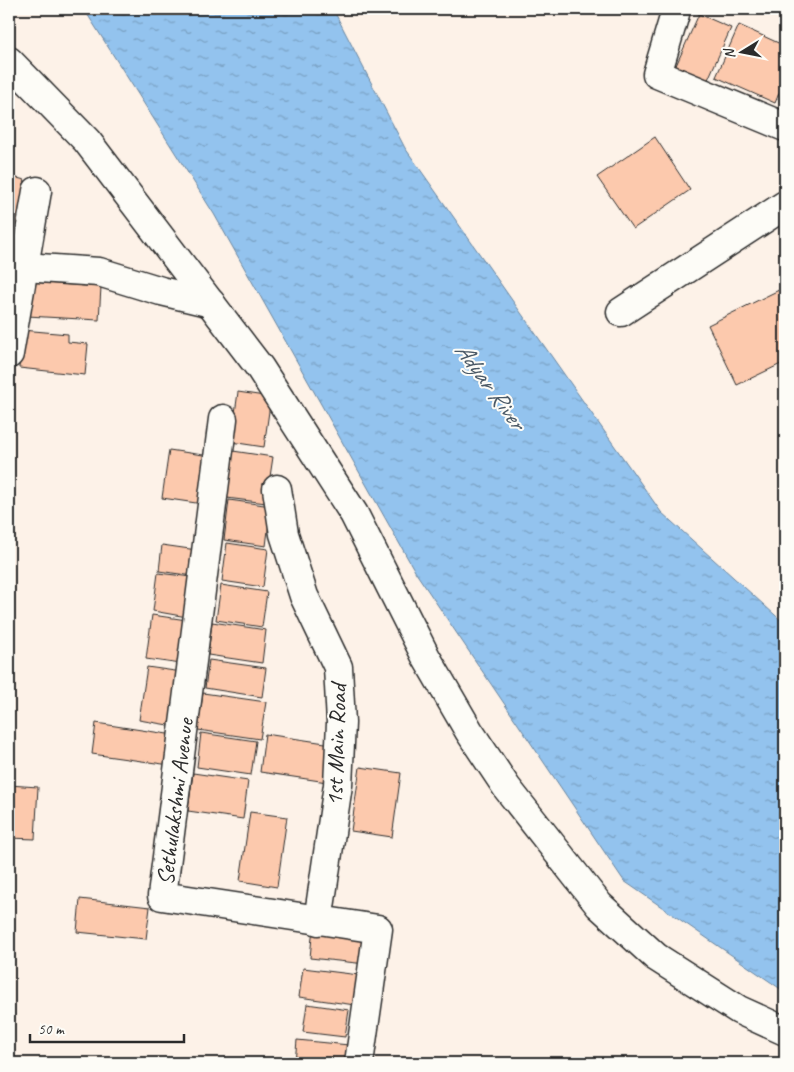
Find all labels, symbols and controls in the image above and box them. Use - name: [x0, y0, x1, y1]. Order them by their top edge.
- north arrow: [716, 28, 766, 78]
- text: N: [720, 46, 739, 60]
- water label: Adyar River: [448, 336, 535, 439]
- street label: 1st Main Road: [319, 680, 353, 806]
- street label: Sethulakshmi Avenue: [150, 715, 200, 887]
- scale bar: [30, 1012, 184, 1044]
- text: 50 m: [38, 1020, 65, 1039]

